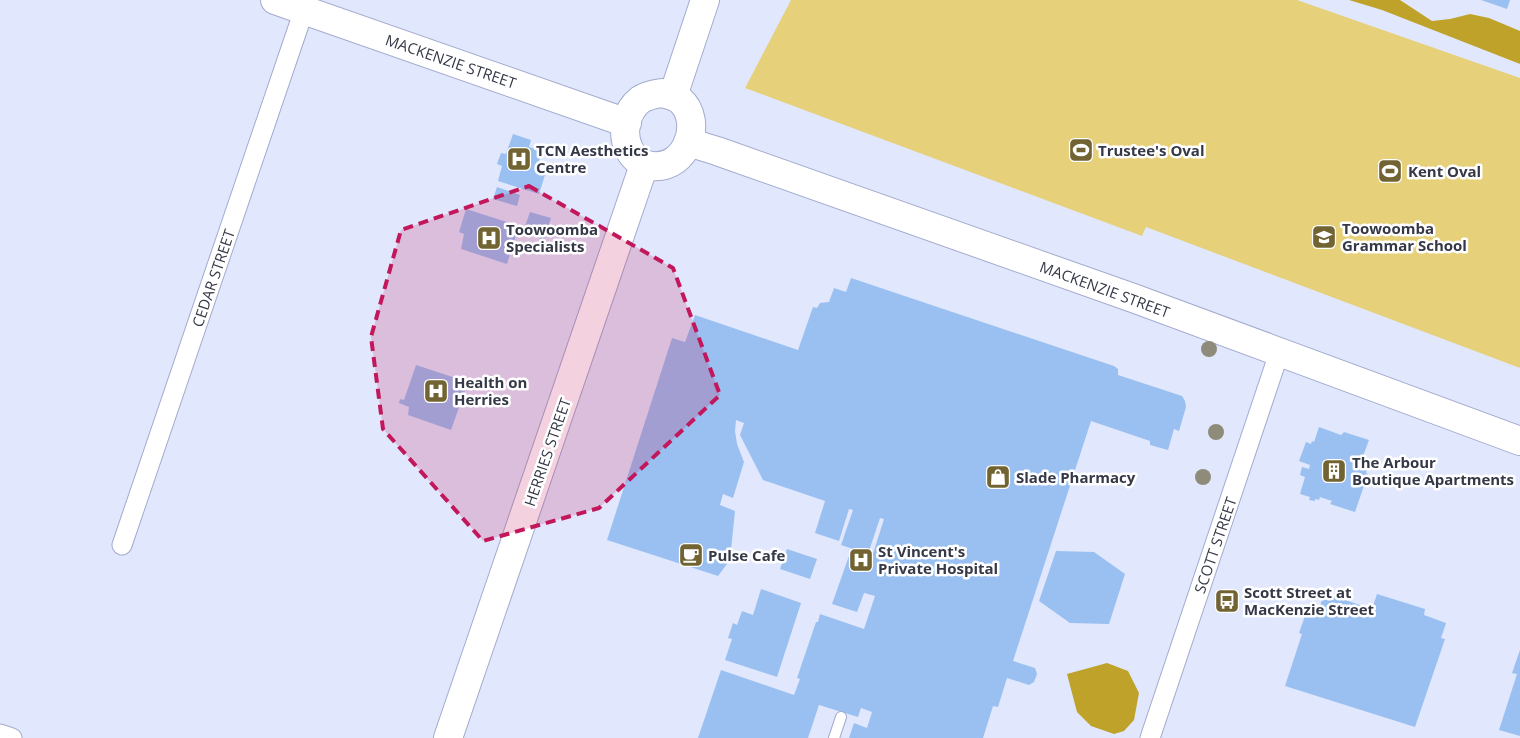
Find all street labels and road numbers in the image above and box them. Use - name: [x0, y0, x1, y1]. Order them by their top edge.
- street label: MACKENZIE STREET: [383, 29, 520, 93]
- street label: CEDAR STREET: [187, 226, 239, 329]
- street label: MACKENZIE STREET: [1037, 256, 1173, 322]
- street label: HERRIES STREET: [519, 395, 575, 509]
- street label: SCOTT STREET: [1189, 494, 1241, 596]

